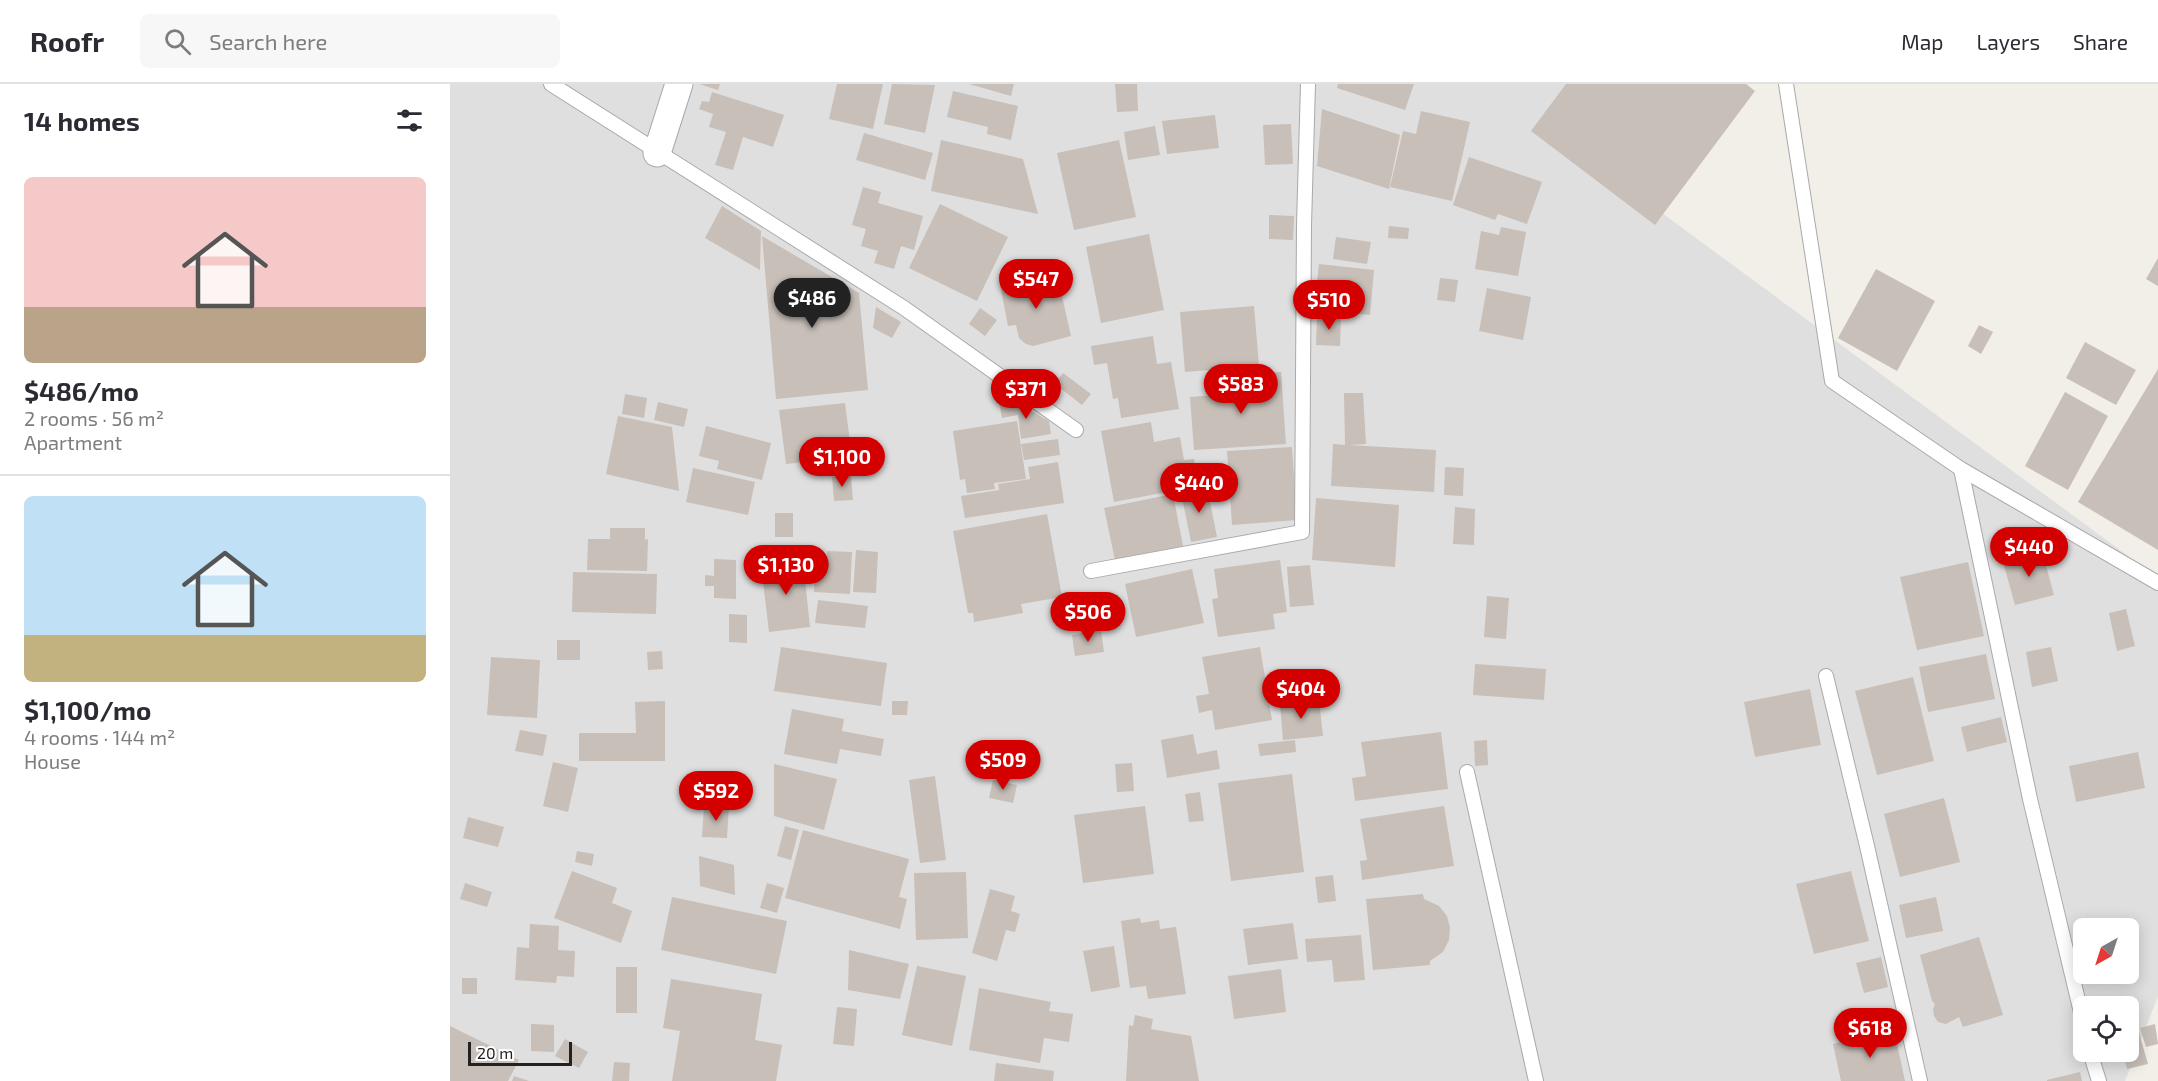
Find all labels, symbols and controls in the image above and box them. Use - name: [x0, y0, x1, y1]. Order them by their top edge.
- search box: [140, 14, 560, 68]
- text: Roofr: [30, 24, 104, 58]
- icon: search: [161, 25, 194, 58]
- text: Search here: [209, 28, 327, 54]
- text: Map: [1901, 29, 1943, 54]
- text: Layers: [1976, 29, 2040, 54]
- text: Share: [2073, 29, 2128, 54]
- icon: filters: [393, 104, 426, 137]
- text: 14 homes: [24, 105, 140, 136]
- icon: home: [171, 216, 279, 324]
- pin: $547: [1000, 259, 1072, 310]
- text: $547: [1013, 266, 1059, 290]
- pin: $486: [776, 278, 848, 329]
- pin: $510: [1293, 280, 1365, 331]
- text: $486: [788, 285, 836, 309]
- text: $510: [1307, 287, 1351, 311]
- pin: $583: [1205, 364, 1277, 415]
- pin: $371: [990, 369, 1062, 420]
- text: $583: [1218, 371, 1264, 395]
- text: $486/mo: [24, 375, 139, 406]
- text: $371: [1005, 376, 1047, 400]
- text: 2 rooms · 56 m²: [24, 406, 164, 430]
- text: Apartment: [24, 430, 122, 454]
- pin: $1,100: [793, 437, 891, 488]
- text: $1,100: [813, 444, 871, 468]
- pin: $440: [1163, 463, 1235, 514]
- text: $440: [1174, 470, 1224, 494]
- pin: $440: [1993, 527, 2065, 578]
- text: $440: [2004, 534, 2054, 558]
- icon: home: [171, 535, 279, 643]
- pin: $1,130: [737, 545, 835, 596]
- text: $1,130: [758, 552, 814, 576]
- pin: $506: [1052, 592, 1124, 643]
- text: $506: [1064, 599, 1112, 623]
- pin: $404: [1265, 669, 1337, 720]
- text: $404: [1276, 676, 1326, 700]
- text: $1,100/mo: [24, 694, 151, 725]
- text: 4 rooms · 144 m²: [24, 725, 175, 749]
- pin: $509: [967, 740, 1039, 791]
- text: $509: [979, 747, 1027, 771]
- text: House: [24, 749, 81, 773]
- pin: $592: [680, 771, 752, 822]
- text: $592: [693, 778, 739, 802]
- north arrow: [2073, 918, 2139, 984]
- map controls: [2073, 918, 2139, 1062]
- button: locate: [2073, 996, 2139, 1062]
- pin: $618: [1834, 1008, 1906, 1059]
- text: $618: [1848, 1015, 1892, 1039]
- scale bar: [468, 1039, 572, 1066]
- text: 20 m: [477, 1043, 513, 1062]

